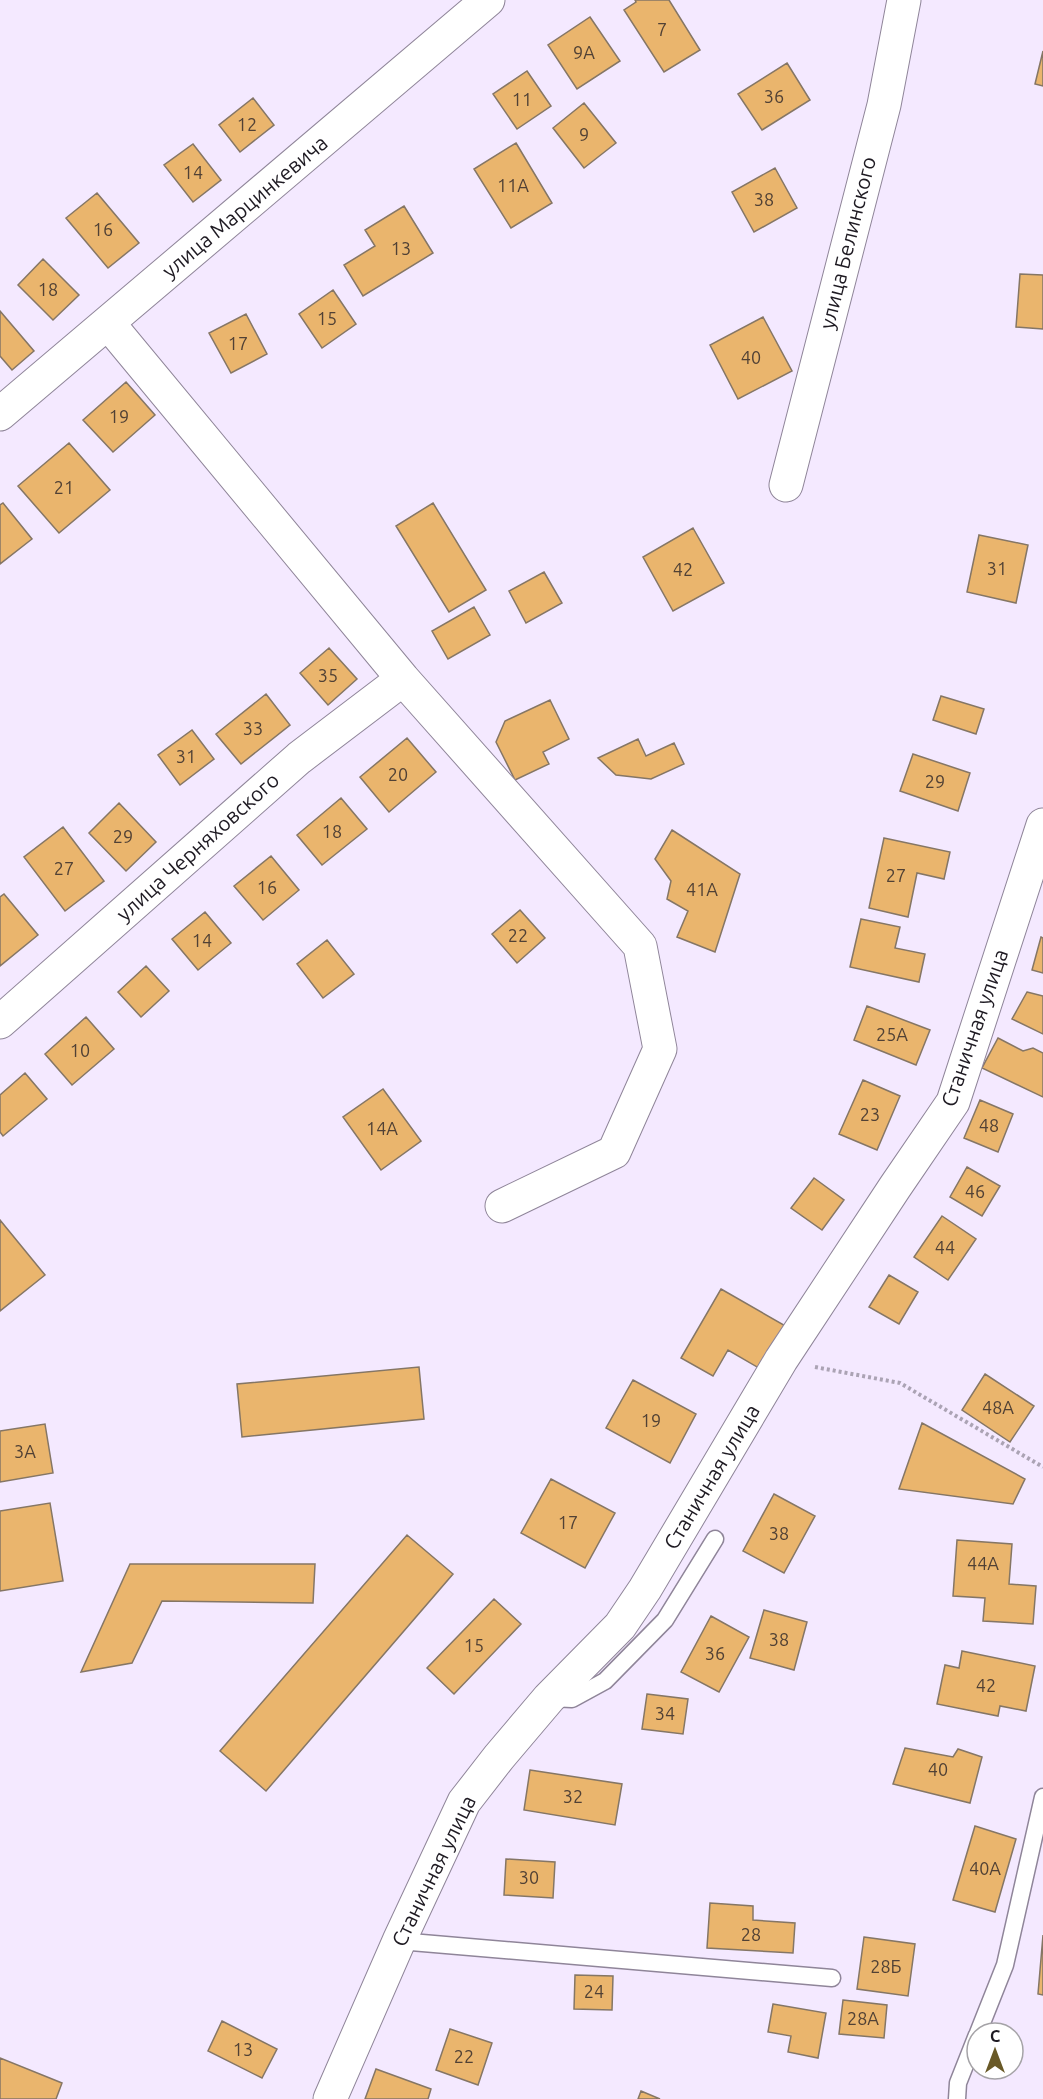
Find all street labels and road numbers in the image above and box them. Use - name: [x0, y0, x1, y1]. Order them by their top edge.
- street label: улица Марцинкевича: [157, 130, 332, 282]
- street label: улица Белинского: [814, 154, 880, 332]
- street label: улица Черняховского: [111, 767, 283, 925]
- street label: Станичная улица: [936, 946, 1012, 1110]
- street label: Станичная улица: [658, 1400, 764, 1553]
- street label: Станичная улица: [386, 1791, 480, 1950]

